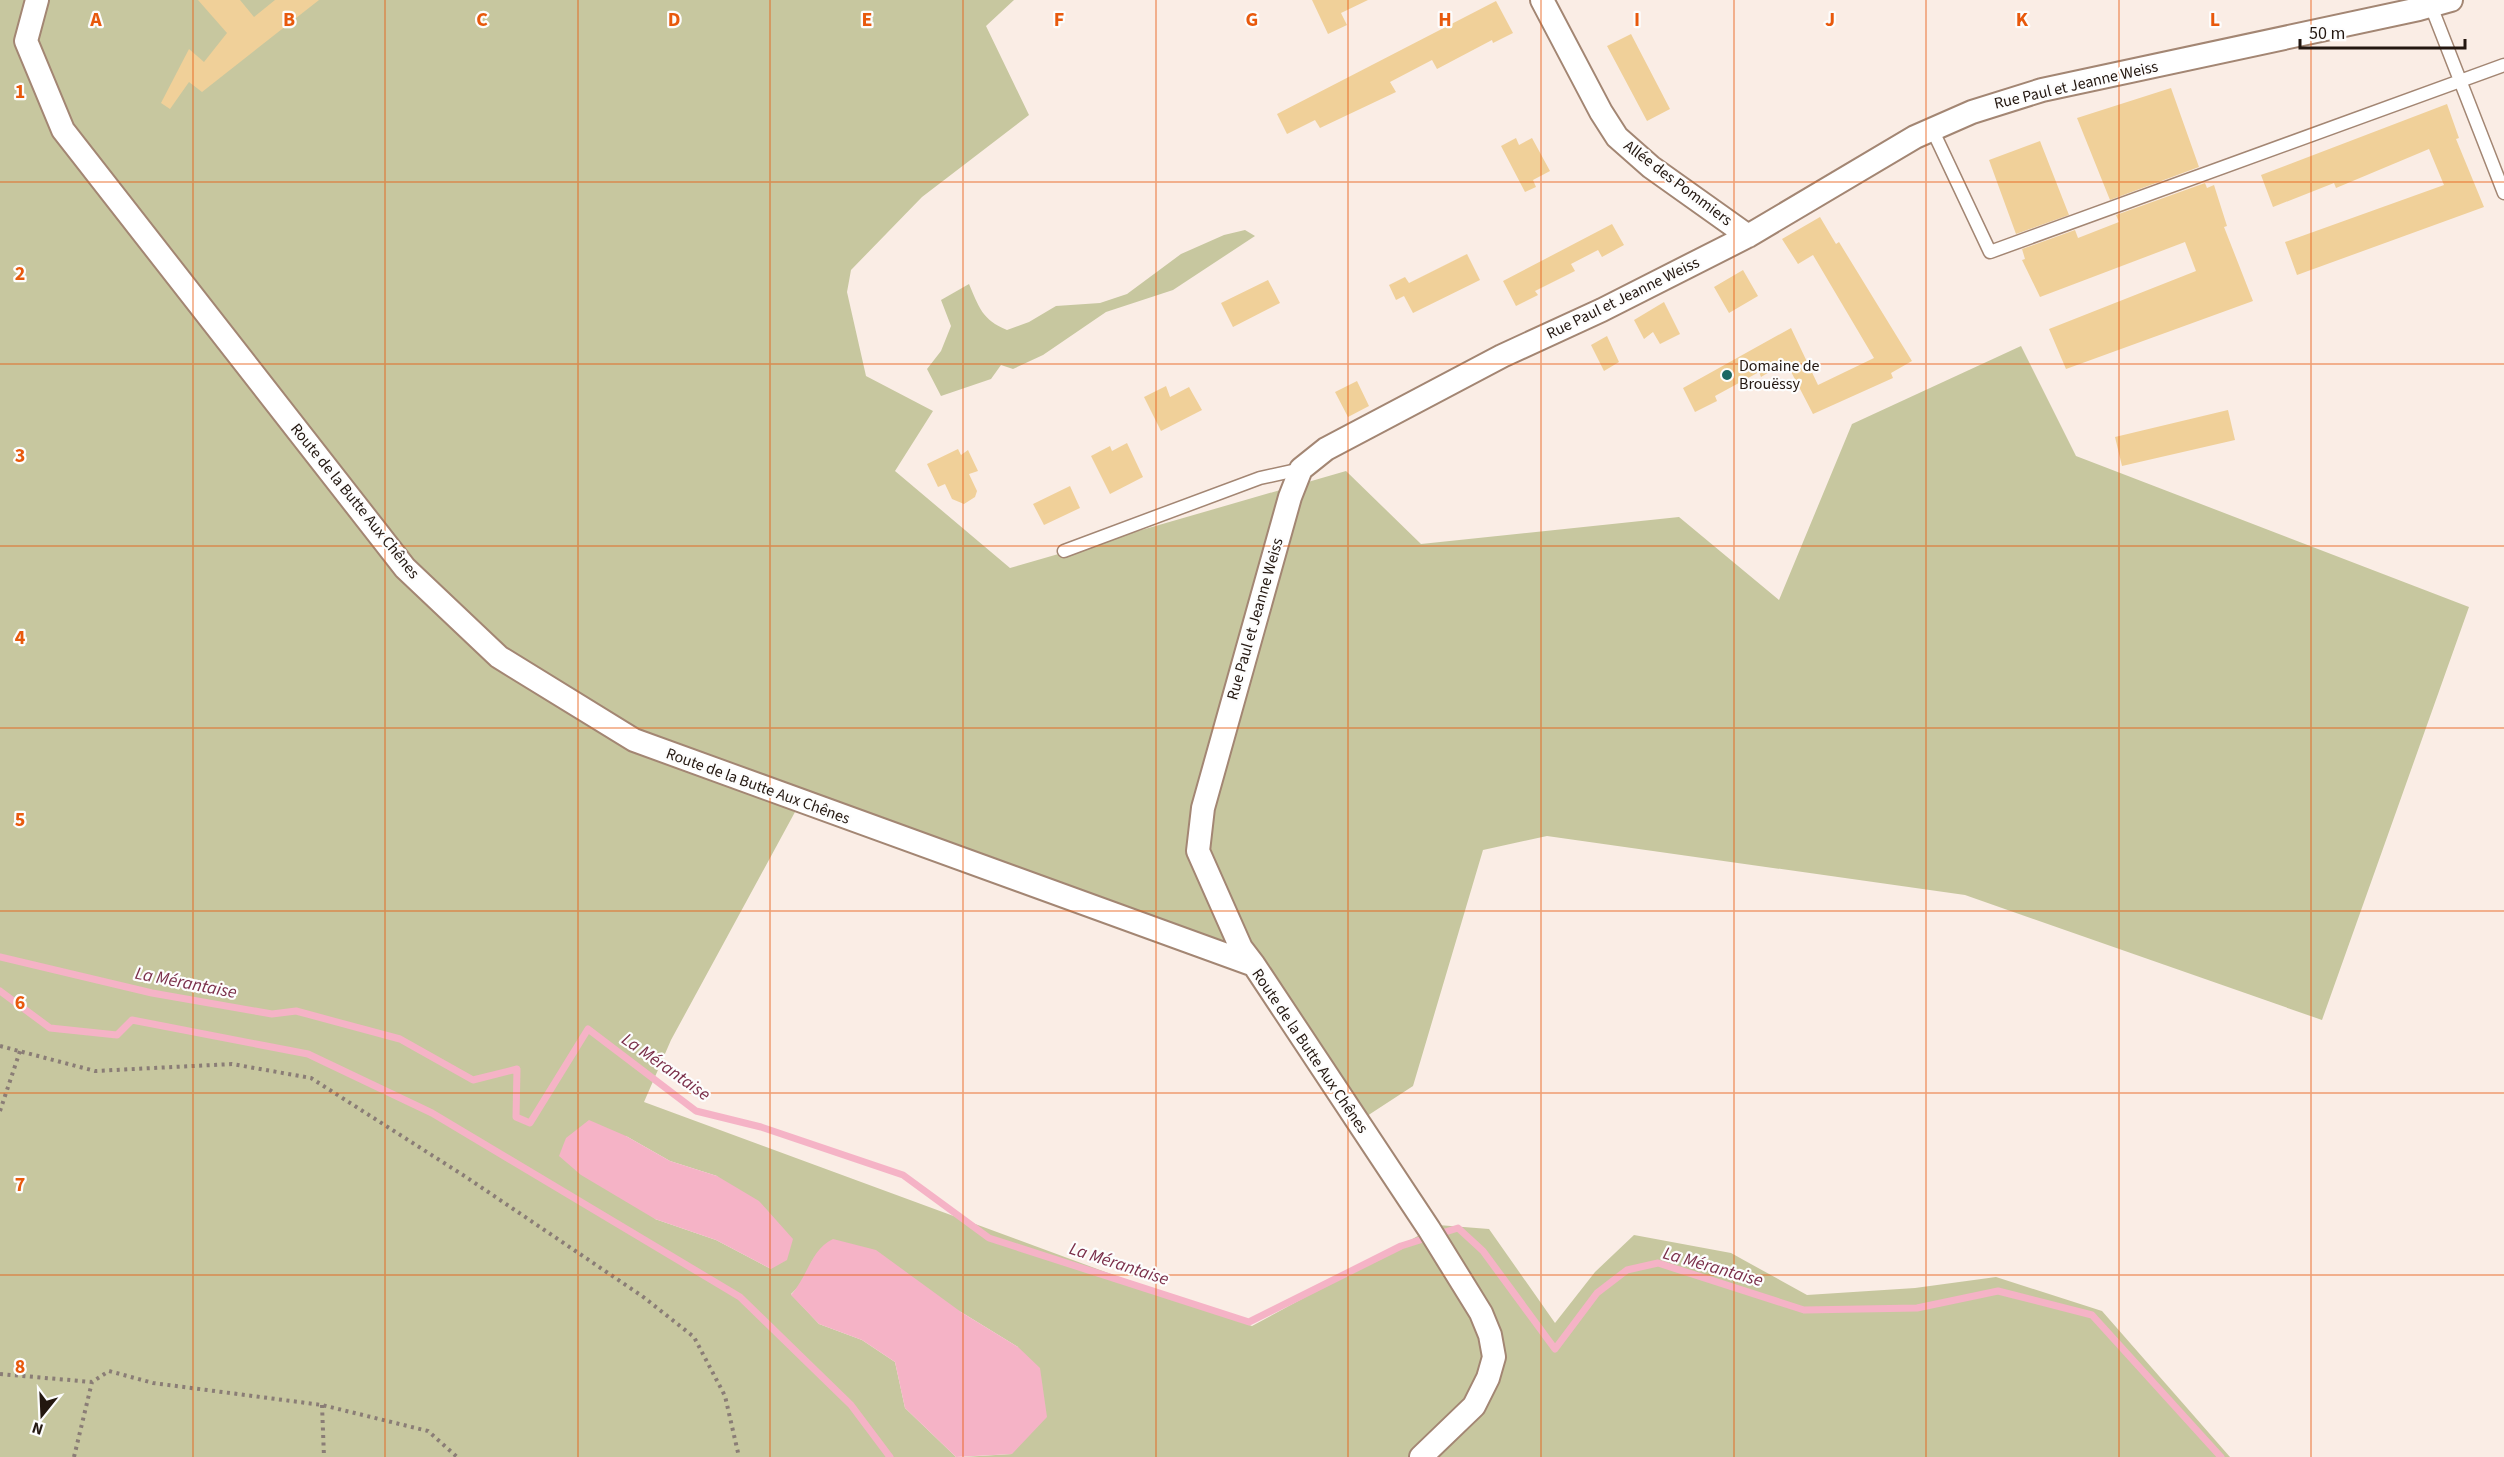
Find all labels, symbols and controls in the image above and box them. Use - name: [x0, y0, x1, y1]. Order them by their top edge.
- text: A: [89, 6, 102, 34]
- text: B: [283, 6, 295, 34]
- text: C: [476, 6, 488, 34]
- text: D: [668, 6, 680, 34]
- text: E: [862, 6, 872, 34]
- text: F: [1054, 6, 1064, 34]
- text: G: [1246, 6, 1258, 34]
- text: H: [1438, 6, 1452, 34]
- text: I: [1634, 6, 1640, 34]
- text: J: [1825, 6, 1835, 34]
- text: K: [2016, 6, 2029, 34]
- text: L: [2210, 6, 2220, 34]
- scale bar: [2300, 12, 2465, 50]
- text: 50 m: [2309, 21, 2345, 46]
- street label: Rue Paul et Jeanne Weiss: [1992, 55, 2160, 115]
- text: 1: [15, 78, 25, 106]
- street label: Allée des Pommiers: [1619, 135, 1737, 231]
- street label: Rue Paul et Jeanne Weiss: [1543, 251, 1703, 345]
- text: 2: [15, 260, 25, 288]
- place label: Domaine de Brouëssy: [1739, 355, 1820, 395]
- marker: Domaine de Brouëssy: [1720, 368, 1734, 382]
- street label: Route de la Butte Aux Chênes: [285, 419, 425, 584]
- text: 3: [15, 442, 25, 470]
- street label: Rue Paul et Jeanne Weiss: [1221, 535, 1289, 703]
- text: 4: [15, 624, 26, 652]
- street label: Route de la Butte Aux Chênes: [663, 742, 853, 830]
- text: 5: [15, 806, 25, 834]
- water label: La Mérantaise: [133, 961, 239, 1005]
- street label: Route de la Butte Aux Chênes: [1247, 964, 1374, 1138]
- text: 6: [15, 989, 25, 1017]
- water label: La Mérantaise: [617, 1027, 716, 1107]
- text: 7: [15, 1171, 25, 1199]
- water label: La Mérantaise: [1066, 1236, 1172, 1292]
- water label: La Mérantaise: [1660, 1241, 1766, 1293]
- text: 8: [15, 1353, 25, 1381]
- north arrow: [12, 1385, 72, 1445]
- text: N: [29, 1416, 46, 1440]

